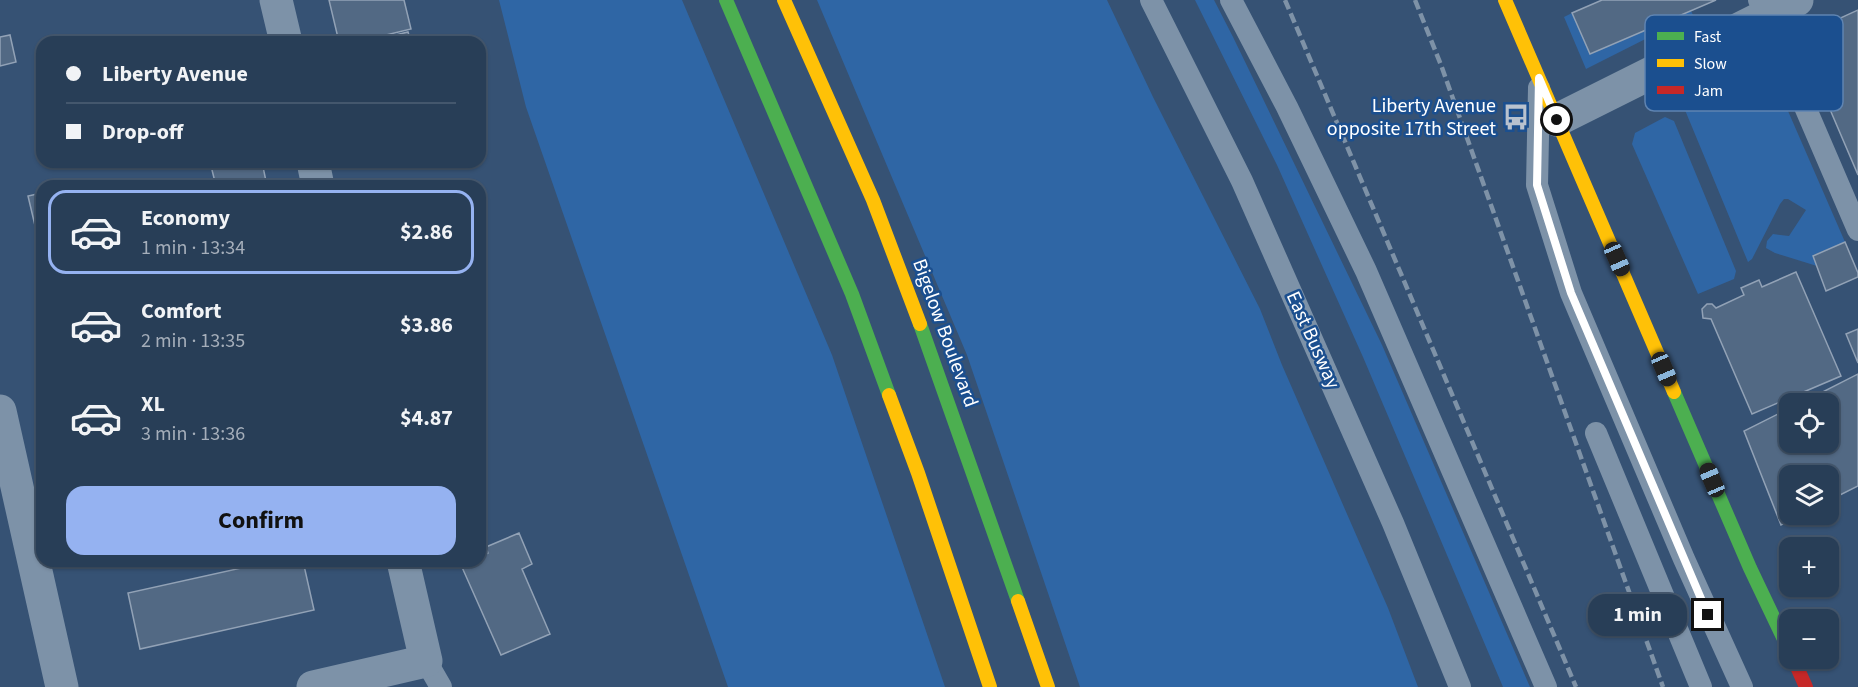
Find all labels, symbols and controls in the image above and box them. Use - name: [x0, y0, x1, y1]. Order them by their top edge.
- legend: [1645, 15, 1843, 111]
- text: Fast: [1694, 26, 1722, 48]
- text: Slow: [1694, 53, 1727, 75]
- text: Liberty Avenue: [102, 58, 248, 90]
- text: Jam: [1694, 80, 1723, 102]
- place label: Liberty Avenue opposite 17th Street: [1327, 92, 1496, 143]
- bus stop icon: Liberty Avenue opposite 17th Street: [1501, 102, 1531, 132]
- route start: [1543, 106, 1570, 133]
- text: Drop-off: [102, 116, 183, 148]
- text: Economy: [141, 202, 230, 234]
- icon: car: [69, 205, 123, 259]
- text: $2.86: [400, 216, 453, 248]
- text: 1 min · 13:34: [141, 234, 245, 262]
- car: [1601, 239, 1633, 279]
- street label: Bigelow Boulevard: [905, 255, 985, 411]
- street label: East Busway: [1279, 287, 1347, 394]
- text: Comfort: [141, 295, 222, 327]
- icon: car: [69, 298, 123, 352]
- text: $3.86: [400, 309, 453, 341]
- text: 2 min · 13:35: [141, 327, 245, 355]
- car: [1649, 349, 1679, 389]
- text: XL: [141, 388, 165, 420]
- icon: car: [69, 391, 123, 445]
- map controls: [1779, 393, 1839, 669]
- button: locate: [1779, 393, 1839, 453]
- text: $4.87: [400, 402, 453, 434]
- text: 3 min · 13:36: [141, 420, 245, 448]
- car: [1697, 460, 1727, 500]
- button: layers: [1779, 465, 1839, 525]
- button: Confirm: [66, 486, 456, 555]
- button: +: [1779, 537, 1839, 597]
- callout: 1 min: [1588, 594, 1687, 636]
- text: 1 min: [1613, 601, 1662, 629]
- route end: [1694, 601, 1721, 628]
- button: −: [1779, 609, 1839, 669]

